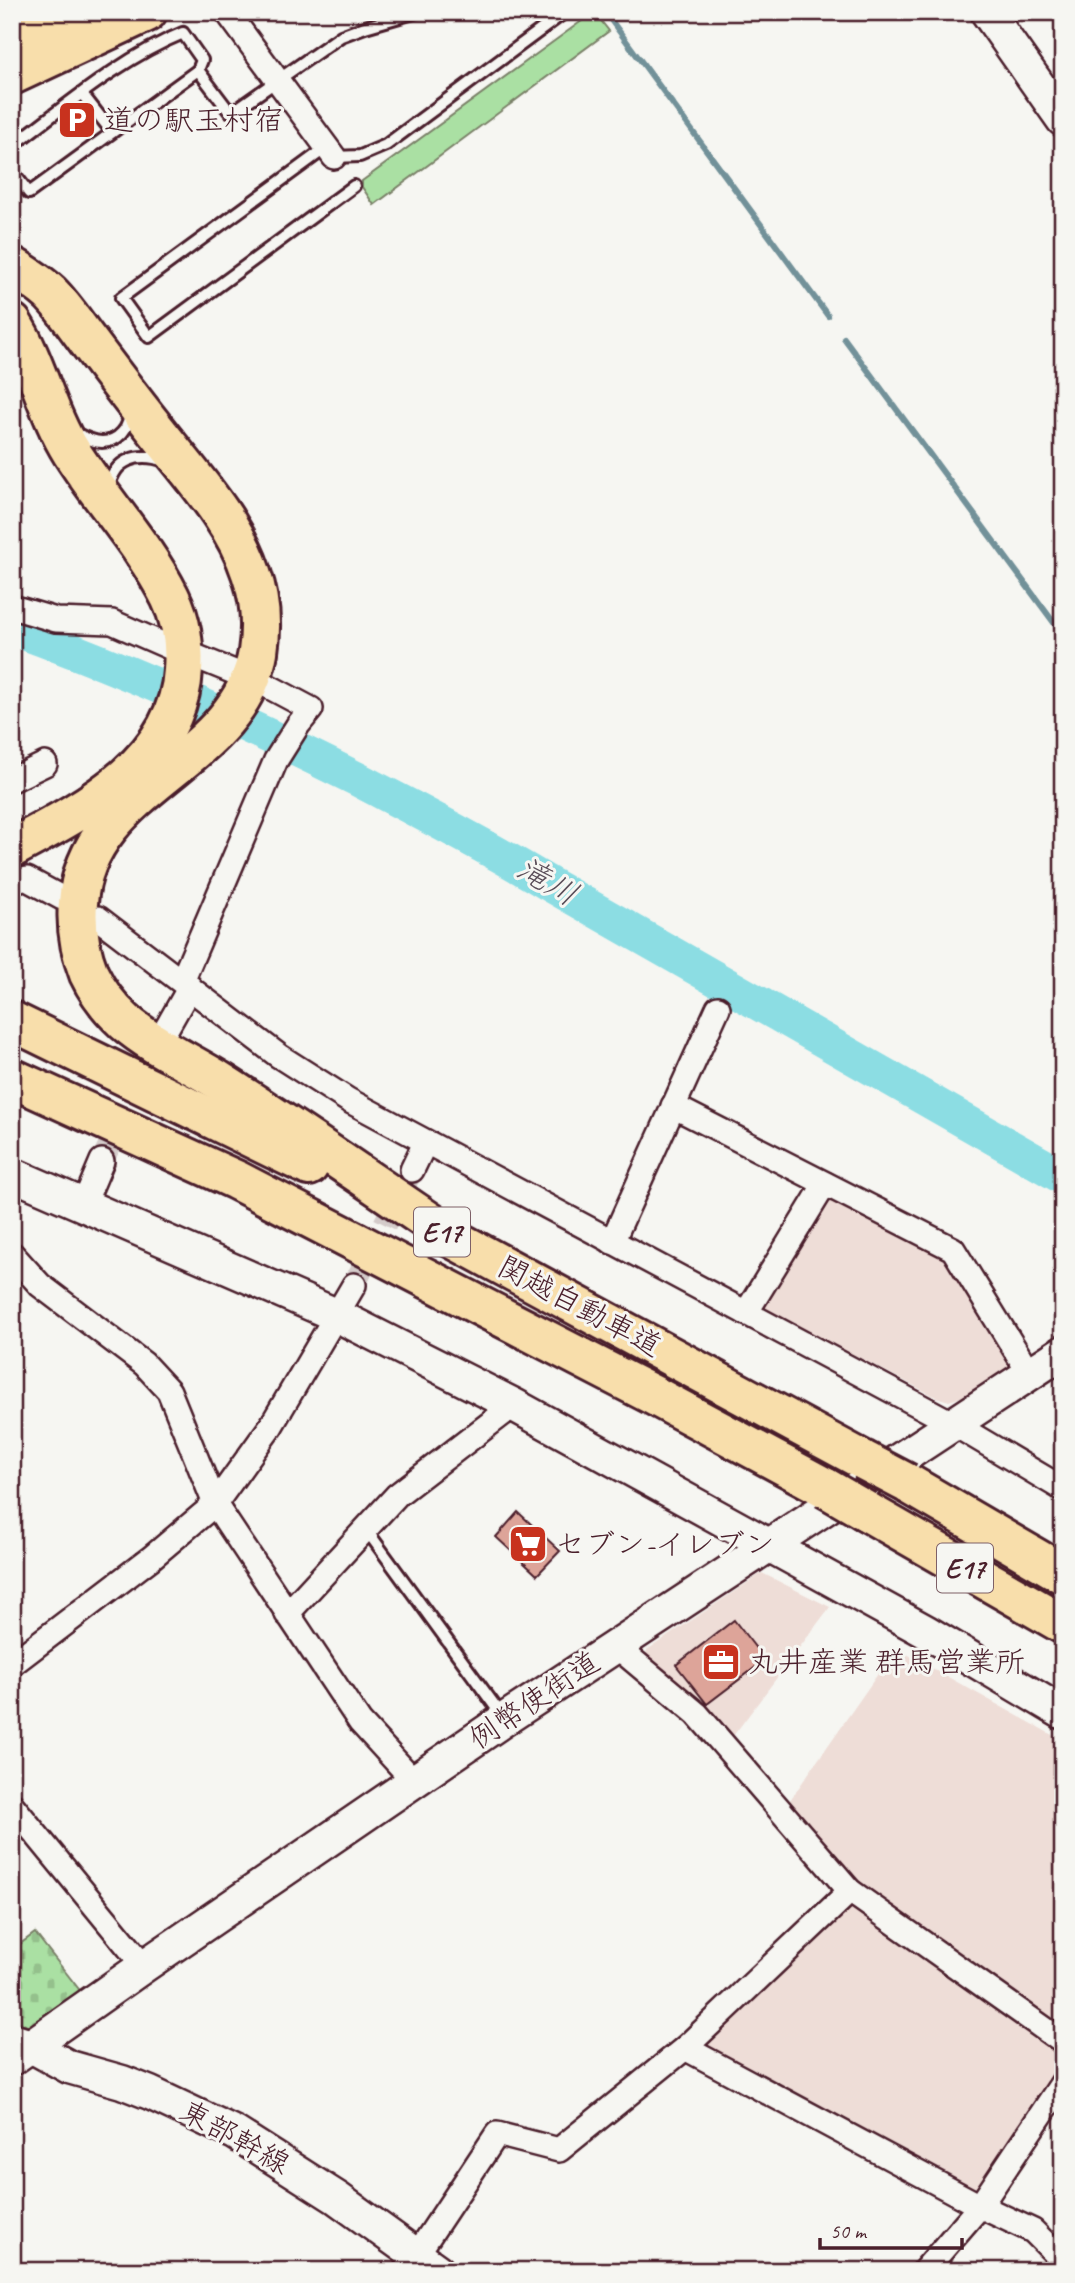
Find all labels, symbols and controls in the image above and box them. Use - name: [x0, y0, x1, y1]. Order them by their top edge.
- parking icon: 道の駅玉村宿: [56, 99, 98, 141]
- place label: 道の駅玉村宿: [104, 101, 284, 139]
- water label: 滝川: [510, 848, 586, 915]
- road number: E17: [414, 1208, 470, 1256]
- street label: 関越自動車道: [492, 1247, 668, 1365]
- supermarket icon: セブン-イレブン: [507, 1523, 549, 1565]
- place label: セブン-イレブン: [555, 1525, 775, 1563]
- road number: E17: [937, 1544, 993, 1592]
- office icon: 丸井産業 群馬営業所: [700, 1641, 742, 1683]
- street label: 例幣使街道: [461, 1642, 607, 1758]
- place label: 丸井産業 群馬営業所: [748, 1643, 1025, 1681]
- street label: 東部幹線: [173, 2091, 297, 2183]
- scale bar: [820, 2206, 961, 2250]
- text: 50 m: [830, 2218, 868, 2244]

